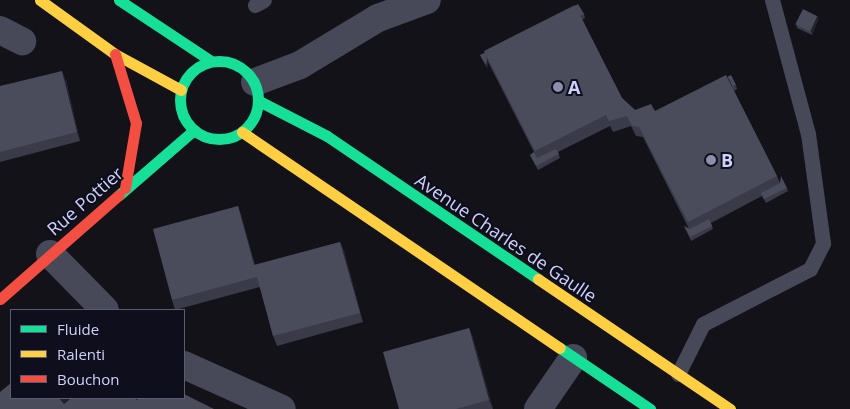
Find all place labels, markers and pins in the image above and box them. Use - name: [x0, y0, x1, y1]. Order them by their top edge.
- place label: A: [568, 76, 580, 98]
- marker: A: [552, 81, 564, 93]
- place label: B: [721, 149, 733, 171]
- marker: B: [705, 154, 717, 166]

